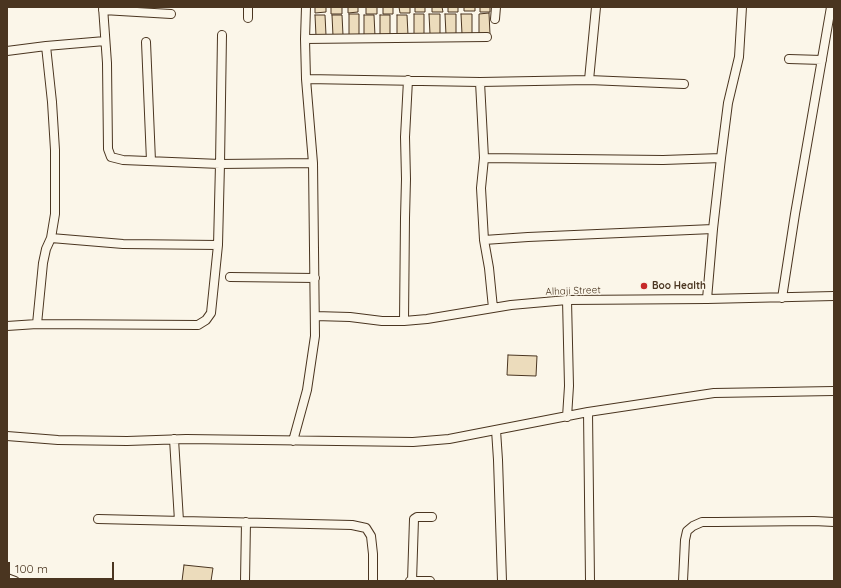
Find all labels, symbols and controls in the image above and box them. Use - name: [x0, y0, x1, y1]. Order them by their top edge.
- place label: Boo Health: [652, 280, 706, 292]
- marker: Boo Health: [639, 281, 649, 291]
- street label: Alhaji Street: [545, 284, 601, 298]
- scale bar: [10, 554, 116, 580]
- text: 100 m: [15, 561, 48, 576]

